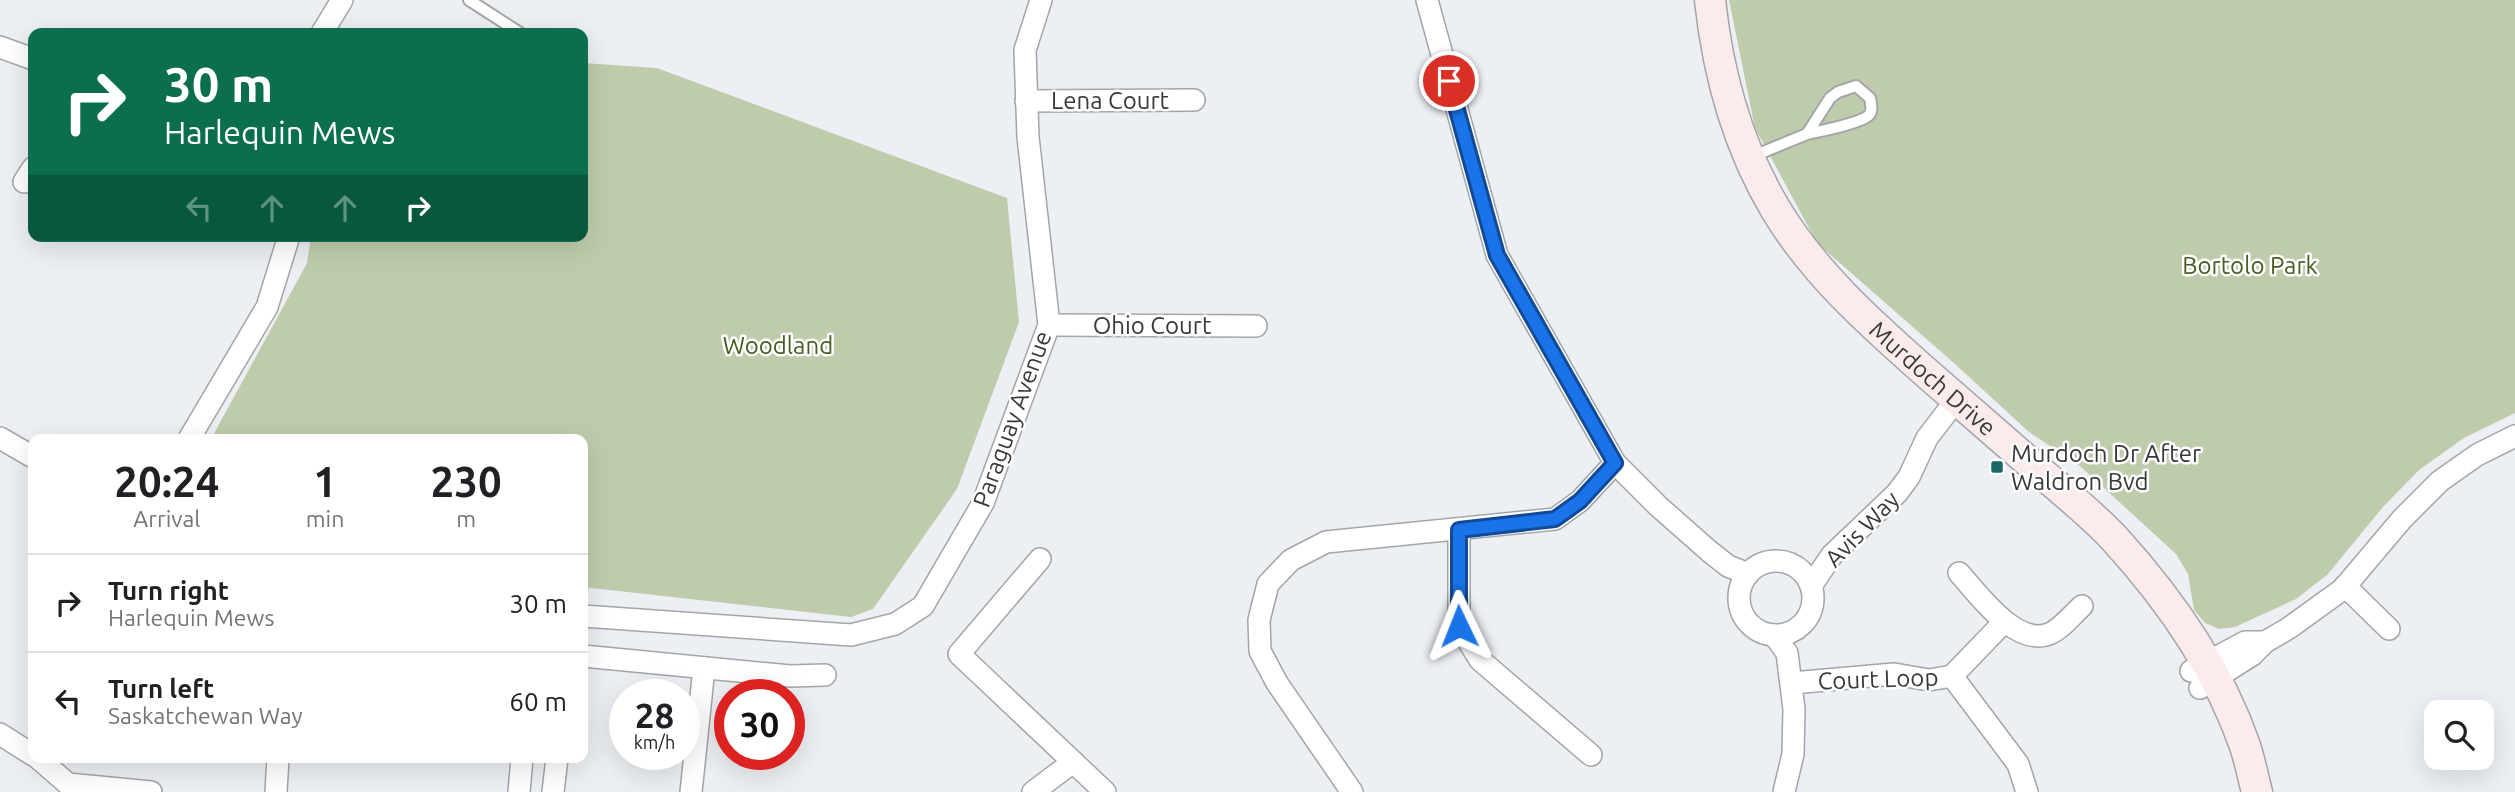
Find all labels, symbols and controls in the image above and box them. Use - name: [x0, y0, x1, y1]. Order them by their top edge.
- pin: [1419, 51, 1479, 111]
- icon: right: [49, 56, 140, 147]
- text: 30 m: [164, 56, 273, 111]
- icon: arrive: [1430, 62, 1468, 100]
- street label: Lena Court: [1051, 87, 1170, 114]
- text: Harlequin Mews: [164, 114, 396, 150]
- icon: left: [180, 189, 218, 227]
- icon: ahead: [253, 189, 291, 227]
- icon: ahead: [326, 189, 364, 227]
- icon: right: [399, 189, 437, 227]
- park label: Bortolo Park: [2182, 252, 2318, 279]
- street label: Ohio Court: [1093, 312, 1212, 339]
- street label: Murdoch Drive: [1865, 315, 2002, 441]
- street label: Paraguay Avenue: [968, 327, 1056, 511]
- park label: Woodland: [723, 332, 833, 359]
- place label: Murdoch Dr After Waldron Bvd: [2011, 440, 2201, 495]
- text: 20:24: [114, 458, 219, 505]
- text: 1: [313, 458, 337, 505]
- text: 230: [431, 458, 502, 505]
- marker: Murdoch Dr After Waldron Bvd: [1989, 459, 2005, 475]
- street label: Avis Way: [1820, 485, 1905, 572]
- text: Arrival: [133, 506, 200, 531]
- text: min: [306, 506, 344, 531]
- text: m: [456, 506, 476, 531]
- text: Turn right: [108, 576, 229, 605]
- icon: right: [49, 584, 87, 622]
- text: 30 m: [509, 589, 567, 618]
- position arrow: [1422, 589, 1496, 663]
- text: Harlequin Mews: [108, 605, 274, 630]
- street label: Court Loop: [1817, 663, 1939, 695]
- text: Turn left: [108, 674, 214, 703]
- speed limit sign: 30: [714, 679, 805, 770]
- icon: left: [49, 682, 87, 720]
- text: 60 m: [509, 687, 567, 716]
- text: 28: [635, 695, 674, 735]
- map controls: [2424, 700, 2494, 770]
- button: search: [2424, 700, 2494, 770]
- text: Saskatchewan Way: [108, 703, 303, 728]
- text: km/h: [634, 732, 675, 752]

